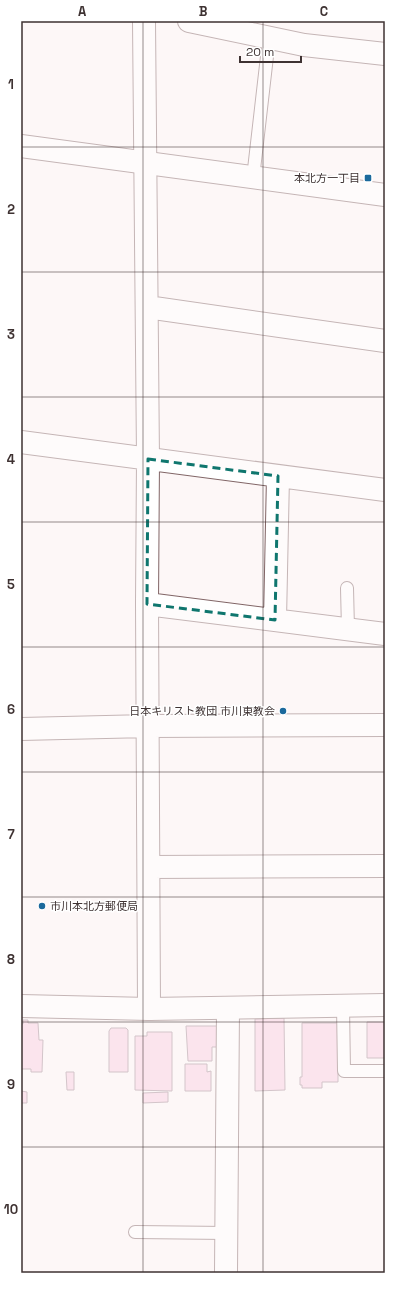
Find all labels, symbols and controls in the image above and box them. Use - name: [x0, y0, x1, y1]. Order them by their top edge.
- text: A: [78, 3, 87, 20]
- text: B: [199, 3, 208, 20]
- text: C: [320, 3, 328, 20]
- scale bar: [240, 38, 301, 64]
- text: 20 m: [246, 44, 274, 60]
- text: 1: [8, 76, 14, 93]
- place label: 本北方一丁目: [294, 171, 360, 185]
- marker: 本北方一丁目: [363, 173, 373, 183]
- text: 2: [7, 201, 15, 218]
- text: 3: [7, 326, 15, 343]
- text: 4: [7, 451, 15, 468]
- text: 5: [7, 576, 15, 593]
- text: 6: [7, 701, 15, 718]
- place label: 日本キリスト教団 市川東教会: [129, 704, 275, 718]
- marker: 日本キリスト教団 市川東教会: [278, 706, 288, 716]
- text: 7: [7, 826, 15, 843]
- place label: 市川本北方郵便局: [50, 899, 138, 913]
- marker: 市川本北方郵便局: [37, 901, 47, 911]
- text: 8: [7, 951, 15, 968]
- text: 9: [7, 1076, 15, 1093]
- text: 10: [4, 1201, 18, 1218]

